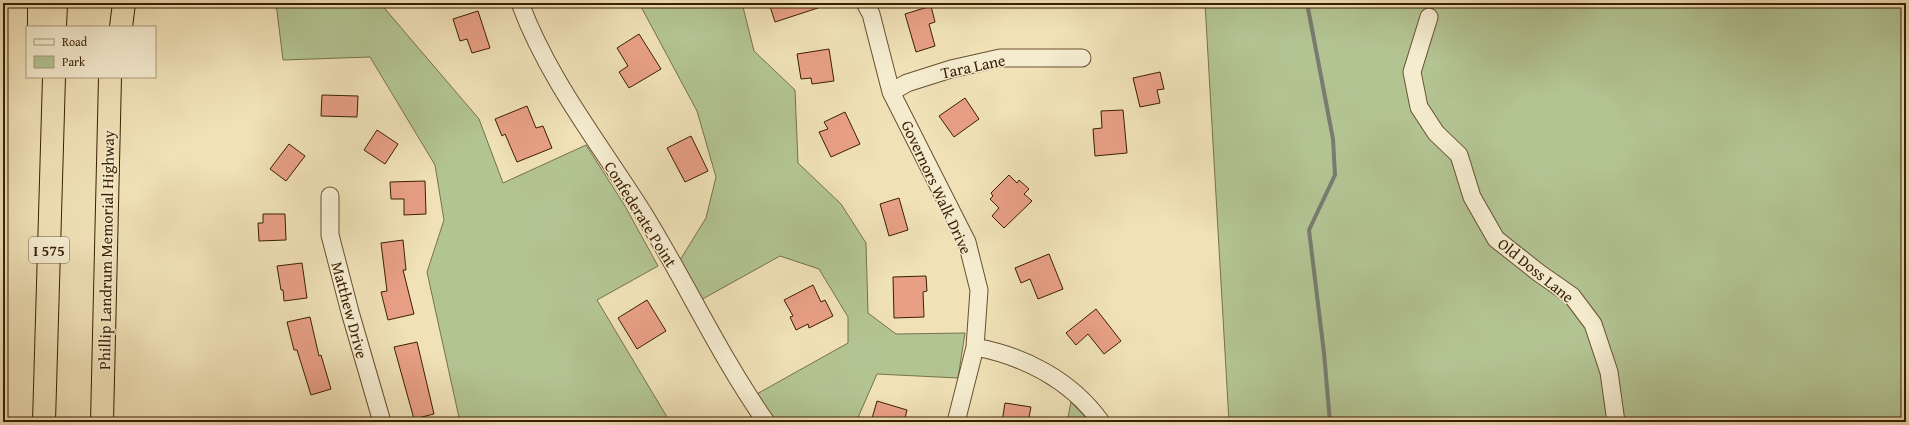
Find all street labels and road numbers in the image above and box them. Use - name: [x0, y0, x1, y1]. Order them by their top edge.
- street label: Tara Lane: [939, 47, 1007, 85]
- street label: Governors Walk Drive: [895, 116, 979, 258]
- street label: Phillip Landrum Memorial Highway: [92, 130, 120, 370]
- street label: Confederate Point: [599, 156, 683, 272]
- street label: Old Doss Lane: [1493, 232, 1579, 308]
- road number: I 575: [29, 237, 69, 263]
- street label: Matthew Drive: [326, 259, 374, 361]

